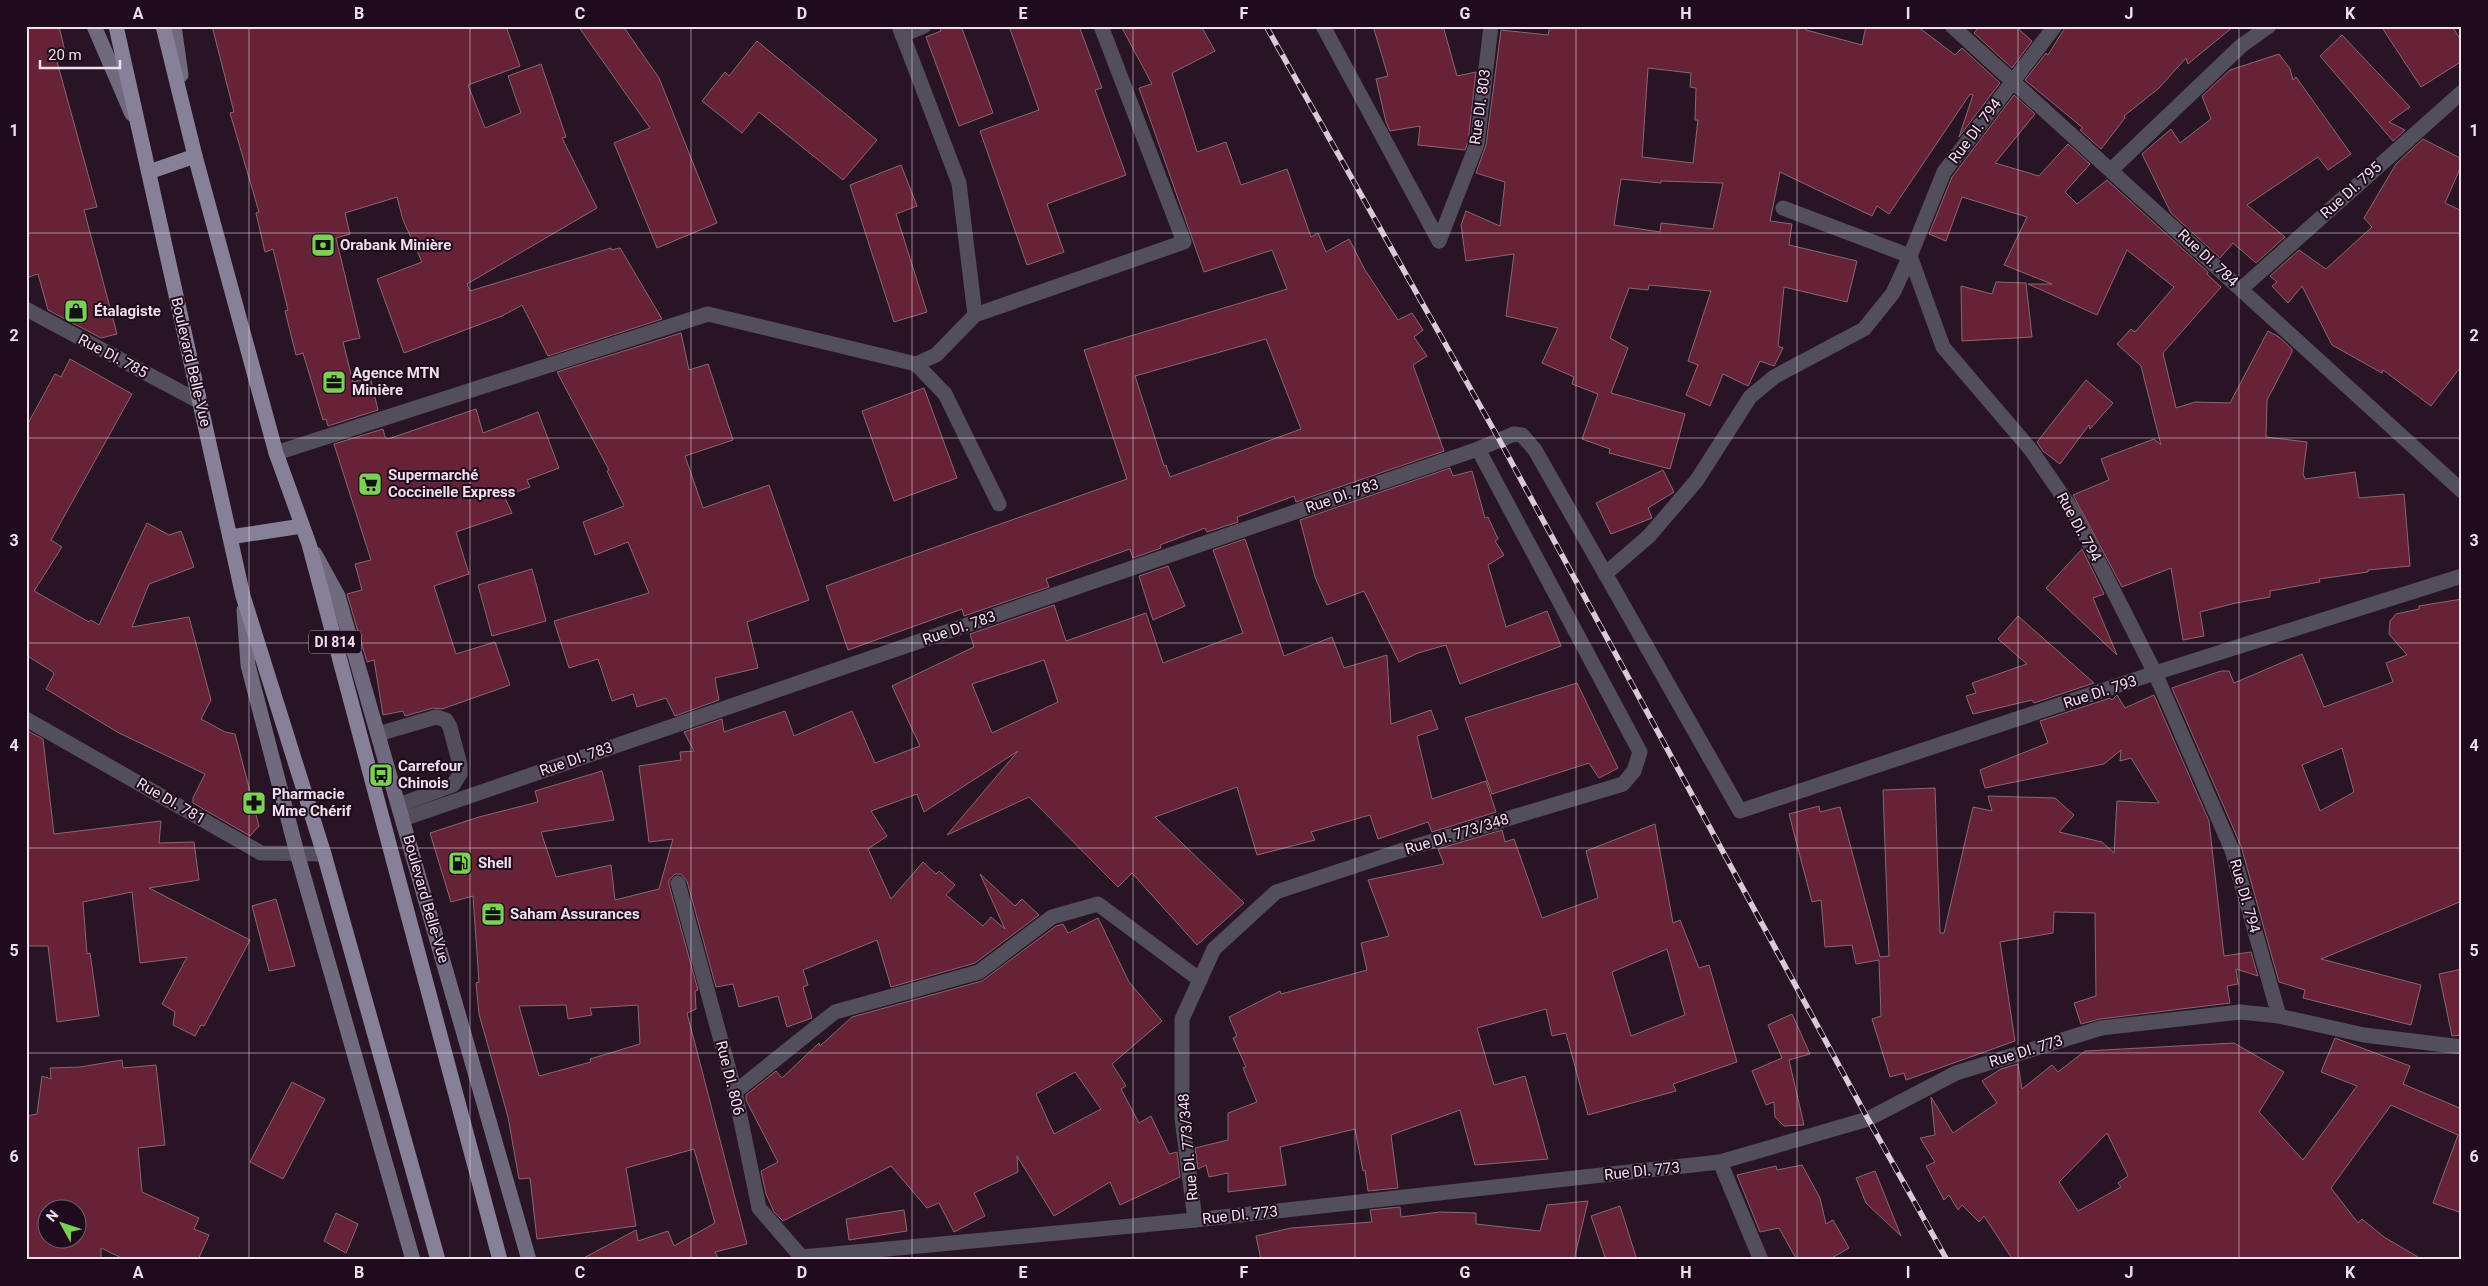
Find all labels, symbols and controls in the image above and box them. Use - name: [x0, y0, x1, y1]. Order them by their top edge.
- text: A: [133, 4, 144, 23]
- text: B: [354, 4, 364, 23]
- text: C: [575, 4, 585, 23]
- text: D: [797, 4, 807, 23]
- text: E: [1019, 4, 1028, 23]
- text: F: [1240, 4, 1249, 23]
- text: G: [1460, 4, 1471, 23]
- text: H: [1680, 4, 1692, 23]
- text: I: [1906, 4, 1910, 23]
- text: J: [2125, 4, 2133, 23]
- text: K: [2345, 4, 2356, 23]
- scale bar: [40, 38, 120, 70]
- text: 20 m: [48, 46, 82, 64]
- street label: Rue DI. 803: [1466, 68, 1494, 146]
- street label: Rue DI. 794: [1945, 95, 2005, 167]
- text: 1: [9, 121, 19, 140]
- text: 1: [2469, 121, 2479, 140]
- street label: Rue DI. 795: [2317, 158, 2385, 222]
- street label: Rue DI. 784: [2174, 225, 2242, 291]
- bank icon: Orabank Minière: [310, 232, 336, 258]
- place label: Orabank Minière: [340, 236, 451, 254]
- street label: Boulevard Belle-Vue: [167, 295, 215, 429]
- shop icon: Étalagiste: [63, 298, 89, 324]
- place label: Étalagiste: [94, 302, 161, 320]
- text: 2: [9, 326, 19, 345]
- text: 2: [2469, 326, 2479, 345]
- street label: Rue DI. 785: [75, 330, 151, 382]
- place label: Agence MTN Minière: [352, 364, 440, 399]
- office icon: Agence MTN Minière: [321, 369, 347, 395]
- place label: Supermarché Coccinelle Express: [388, 466, 516, 501]
- supermarket icon: Supermarché Coccinelle Express: [357, 471, 383, 497]
- street label: Rue DI. 783: [1303, 475, 1381, 517]
- street label: Rue DI. 794: [2053, 489, 2106, 565]
- text: 3: [9, 531, 19, 550]
- text: 3: [2469, 531, 2479, 550]
- street label: Rue DI. 783: [920, 607, 998, 649]
- road number: DI 814: [309, 630, 361, 654]
- street label: Rue DI. 793: [2061, 672, 2139, 712]
- text: 4: [9, 736, 19, 755]
- text: 4: [2469, 736, 2479, 755]
- street label: Rue DI. 783: [537, 738, 615, 780]
- place label: Carrefour Chinois: [398, 757, 463, 792]
- bus stop icon: Carrefour Chinois: [368, 762, 394, 788]
- street label: Rue DI. 781: [134, 774, 208, 828]
- place label: Pharmacie Mme Chérif: [272, 785, 352, 820]
- pharmacy icon: Pharmacie Mme Chérif: [241, 790, 267, 816]
- street label: Rue DI. 773/348: [1403, 810, 1511, 858]
- street label: Boulevard Belle-Vue: [399, 833, 453, 965]
- fuel station icon: Shell: [447, 850, 473, 876]
- place label: Shell: [478, 854, 512, 872]
- street label: Rue DI. 794: [2226, 857, 2264, 936]
- office icon: Saham Assurances: [480, 901, 506, 927]
- place label: Saham Assurances: [510, 905, 640, 923]
- text: 5: [9, 941, 19, 960]
- text: 5: [2469, 941, 2479, 960]
- street label: Rue DI. 773: [1987, 1031, 2065, 1071]
- street label: Rue DI. 806: [712, 1039, 748, 1117]
- street label: Rue DI. 773/348: [1174, 1093, 1202, 1201]
- text: 6: [9, 1147, 19, 1166]
- text: 6: [2469, 1147, 2479, 1166]
- street label: Rue DI. 773: [1603, 1158, 1681, 1184]
- north arrow: [38, 1198, 88, 1248]
- street label: Rue DI. 773: [1201, 1202, 1279, 1228]
- text: N: [43, 1207, 61, 1225]
- text: A: [133, 1263, 144, 1282]
- text: B: [354, 1263, 364, 1282]
- text: C: [575, 1263, 585, 1282]
- text: D: [797, 1263, 807, 1282]
- text: E: [1019, 1263, 1028, 1282]
- text: F: [1240, 1263, 1249, 1282]
- text: G: [1460, 1263, 1471, 1282]
- text: H: [1680, 1263, 1692, 1282]
- text: I: [1906, 1263, 1910, 1282]
- text: J: [2125, 1263, 2133, 1282]
- text: K: [2345, 1263, 2356, 1282]

